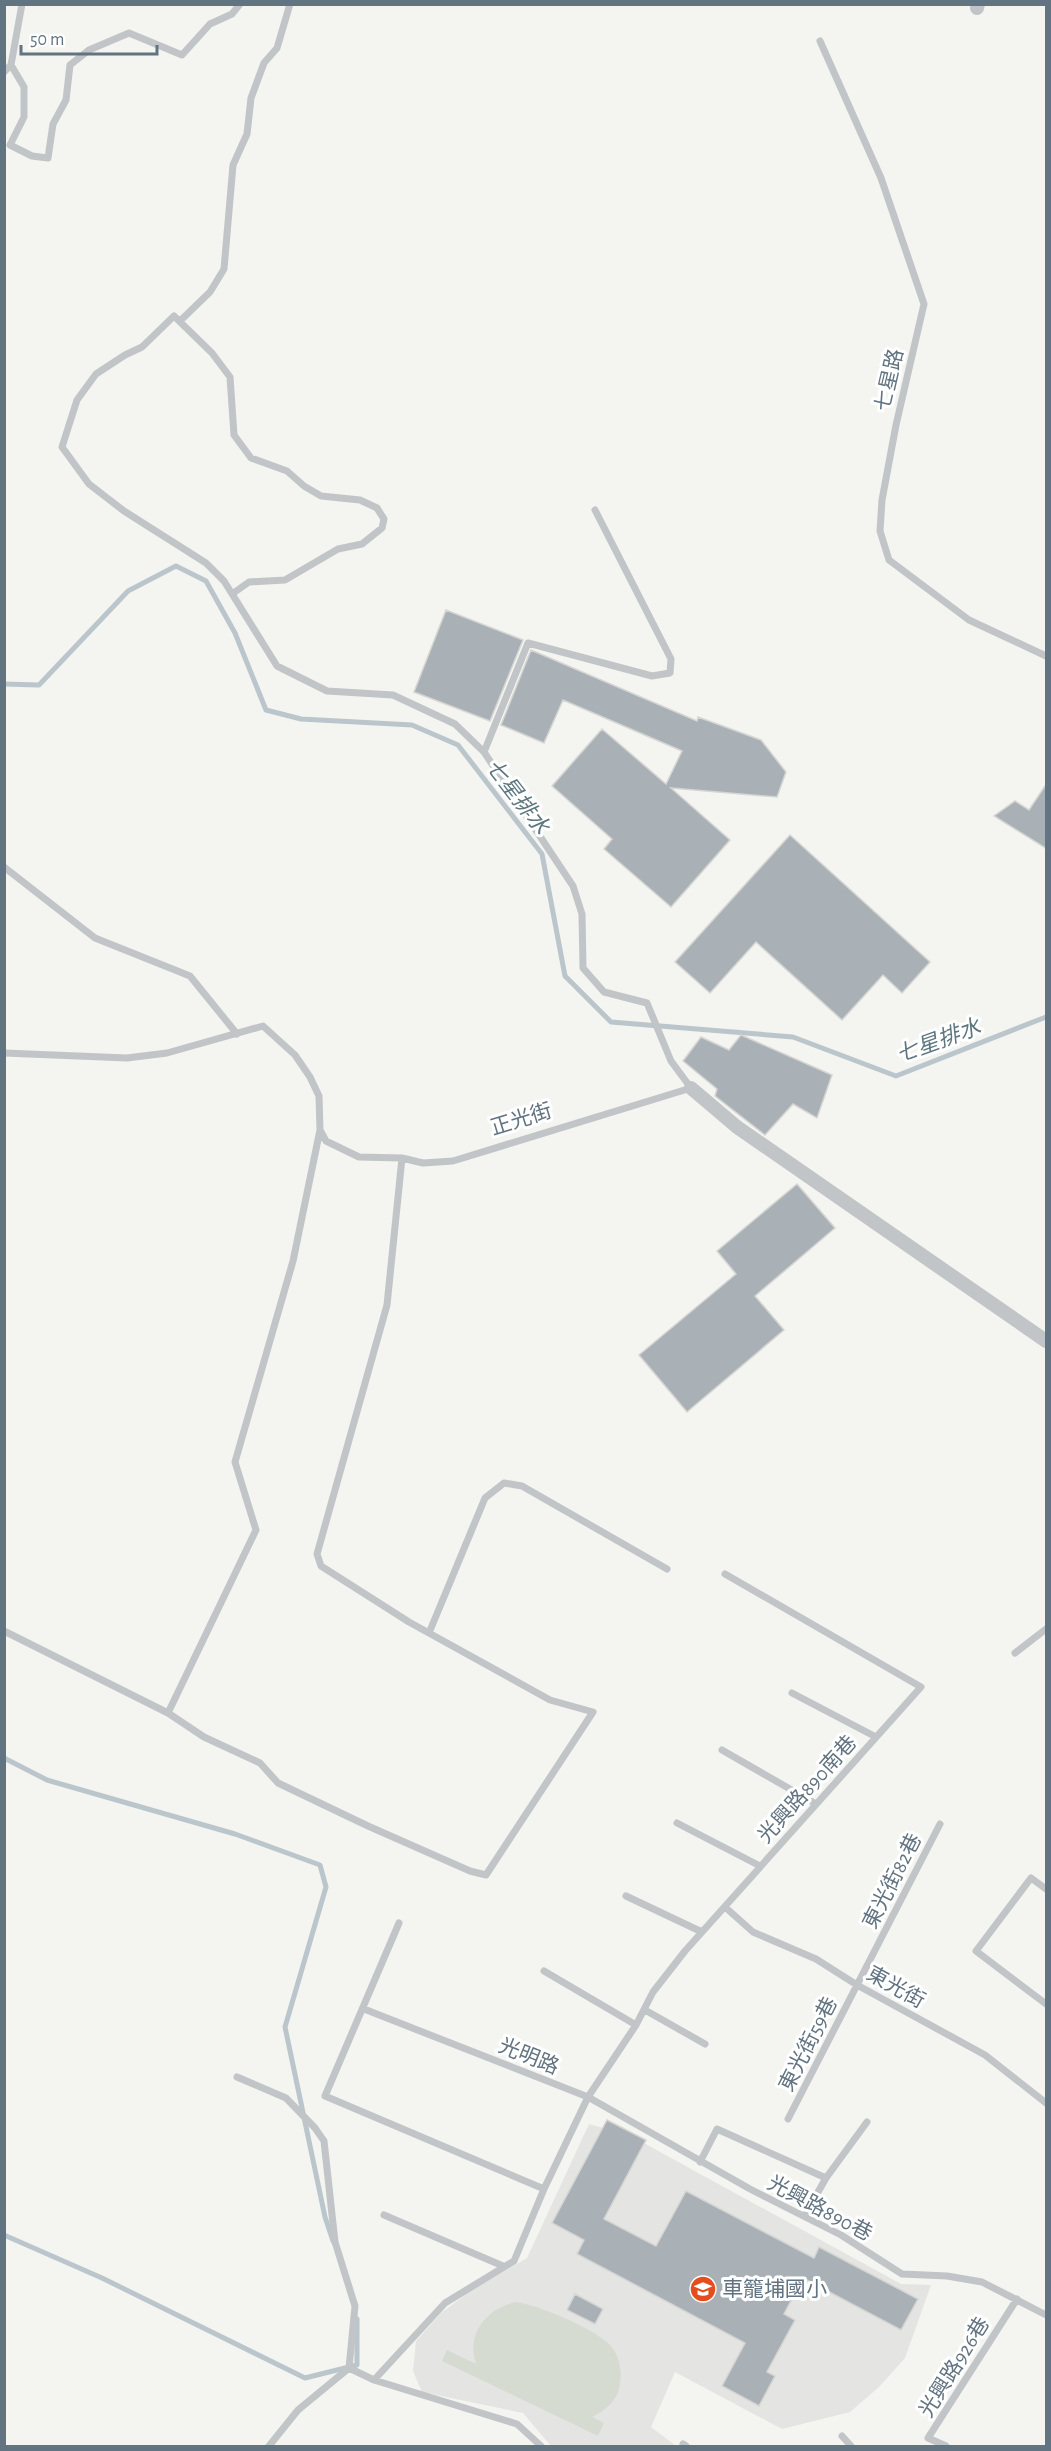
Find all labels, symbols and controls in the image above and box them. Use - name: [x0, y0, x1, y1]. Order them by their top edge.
- scale bar: [21, 18, 158, 56]
- text: 50 m: [30, 31, 64, 49]
- street label: 七星路: [871, 347, 907, 413]
- water label: 七星排水: [481, 755, 554, 839]
- water label: 七星排水: [893, 1014, 984, 1066]
- street label: 正光街: [488, 1099, 554, 1139]
- street label: 光興路890南巷: [753, 1731, 861, 1847]
- street label: 東光街82巷: [859, 1830, 925, 1932]
- street label: 東光街: [863, 1962, 929, 2012]
- street label: 東光街59巷: [775, 1993, 841, 2095]
- street label: 光明路: [496, 2034, 562, 2078]
- street label: 光興路890巷: [764, 2171, 876, 2245]
- school or university icon: 車籠埔國小: [688, 2274, 718, 2304]
- place label: 車籠埔國小: [722, 2278, 827, 2300]
- street label: 光興路926巷: [915, 2313, 993, 2421]

